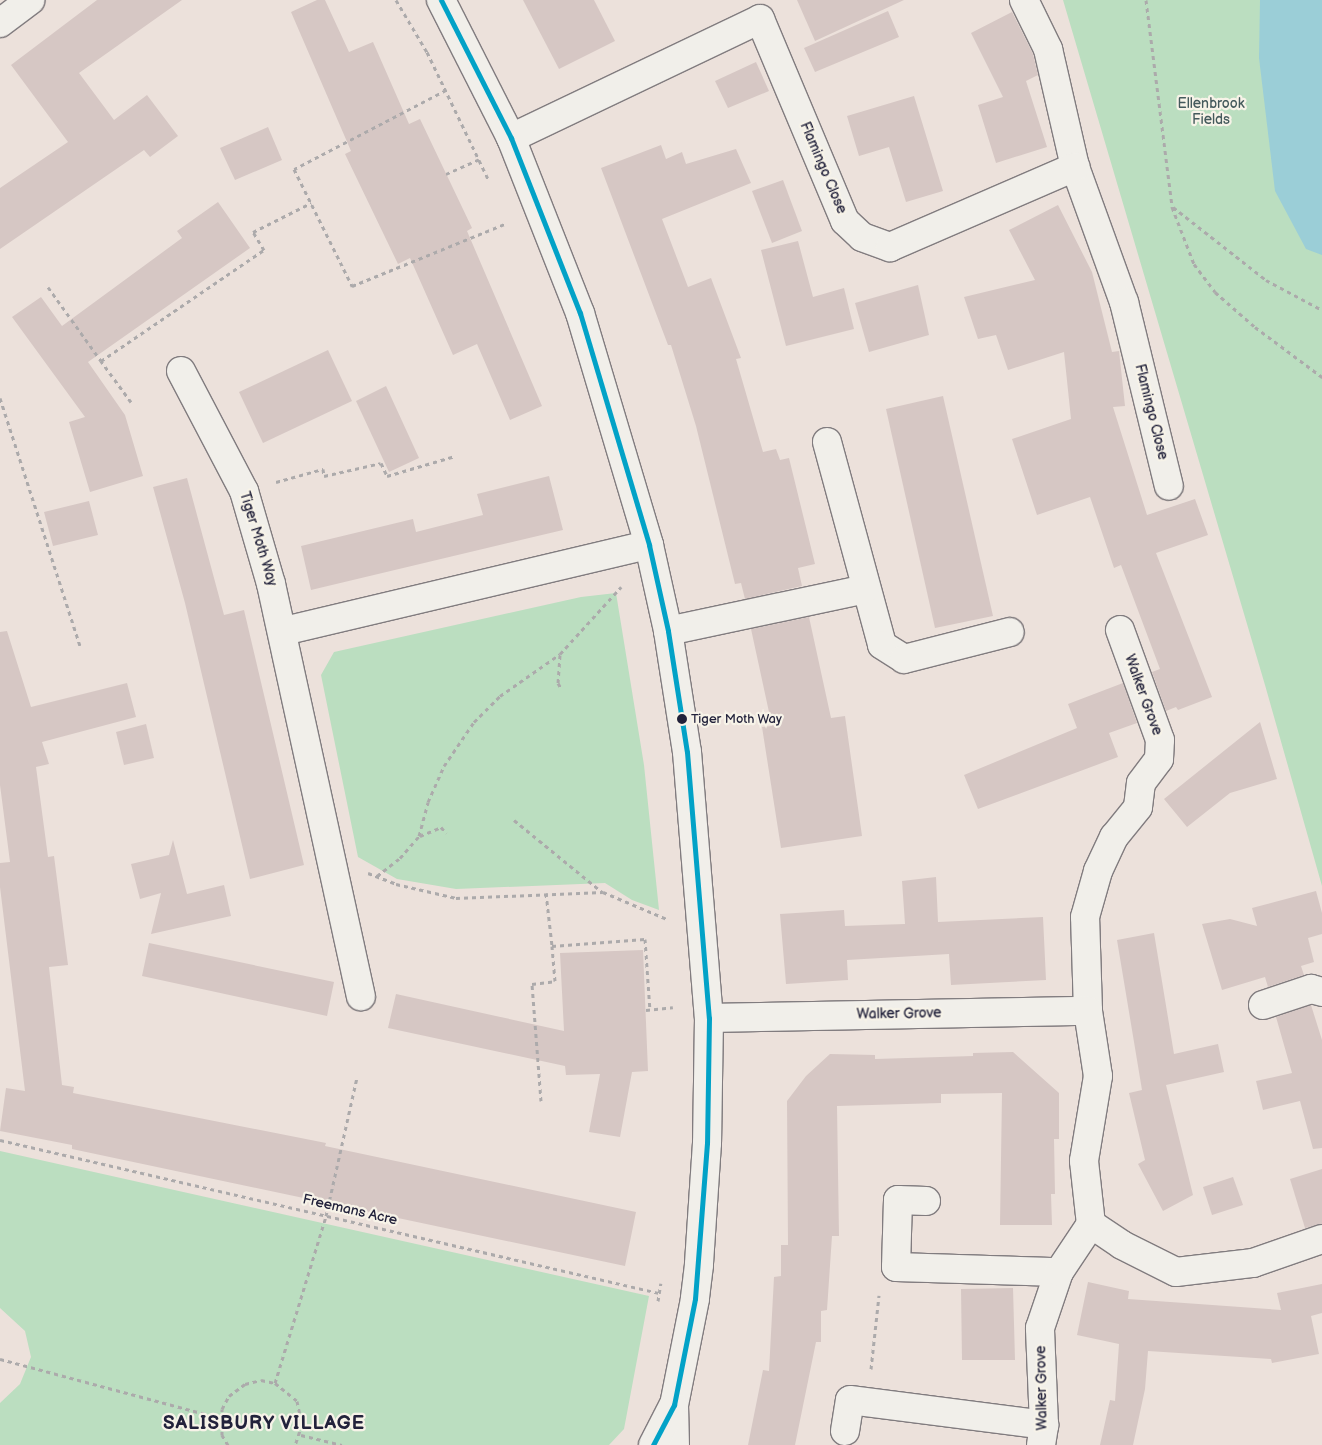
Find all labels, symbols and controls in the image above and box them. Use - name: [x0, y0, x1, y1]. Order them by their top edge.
- park label: Ellenbrook Fields: [1177, 96, 1245, 128]
- street label: Flamingo Close: [796, 120, 850, 216]
- street label: Flamingo Close: [1131, 362, 1171, 462]
- street label: Tiger Moth Way: [236, 490, 280, 588]
- street label: Walker Grove: [1121, 652, 1165, 738]
- place label: Tiger Moth Way: [691, 711, 782, 727]
- marker: Tiger Moth Way: [677, 714, 687, 724]
- street label: Walker Grove: [856, 1005, 942, 1023]
- street label: Freemans Acre: [301, 1191, 399, 1229]
- street label: Walker Grove: [1033, 1345, 1051, 1431]
- district label: SALISBURY VILLAGE: [160, 1413, 368, 1435]

